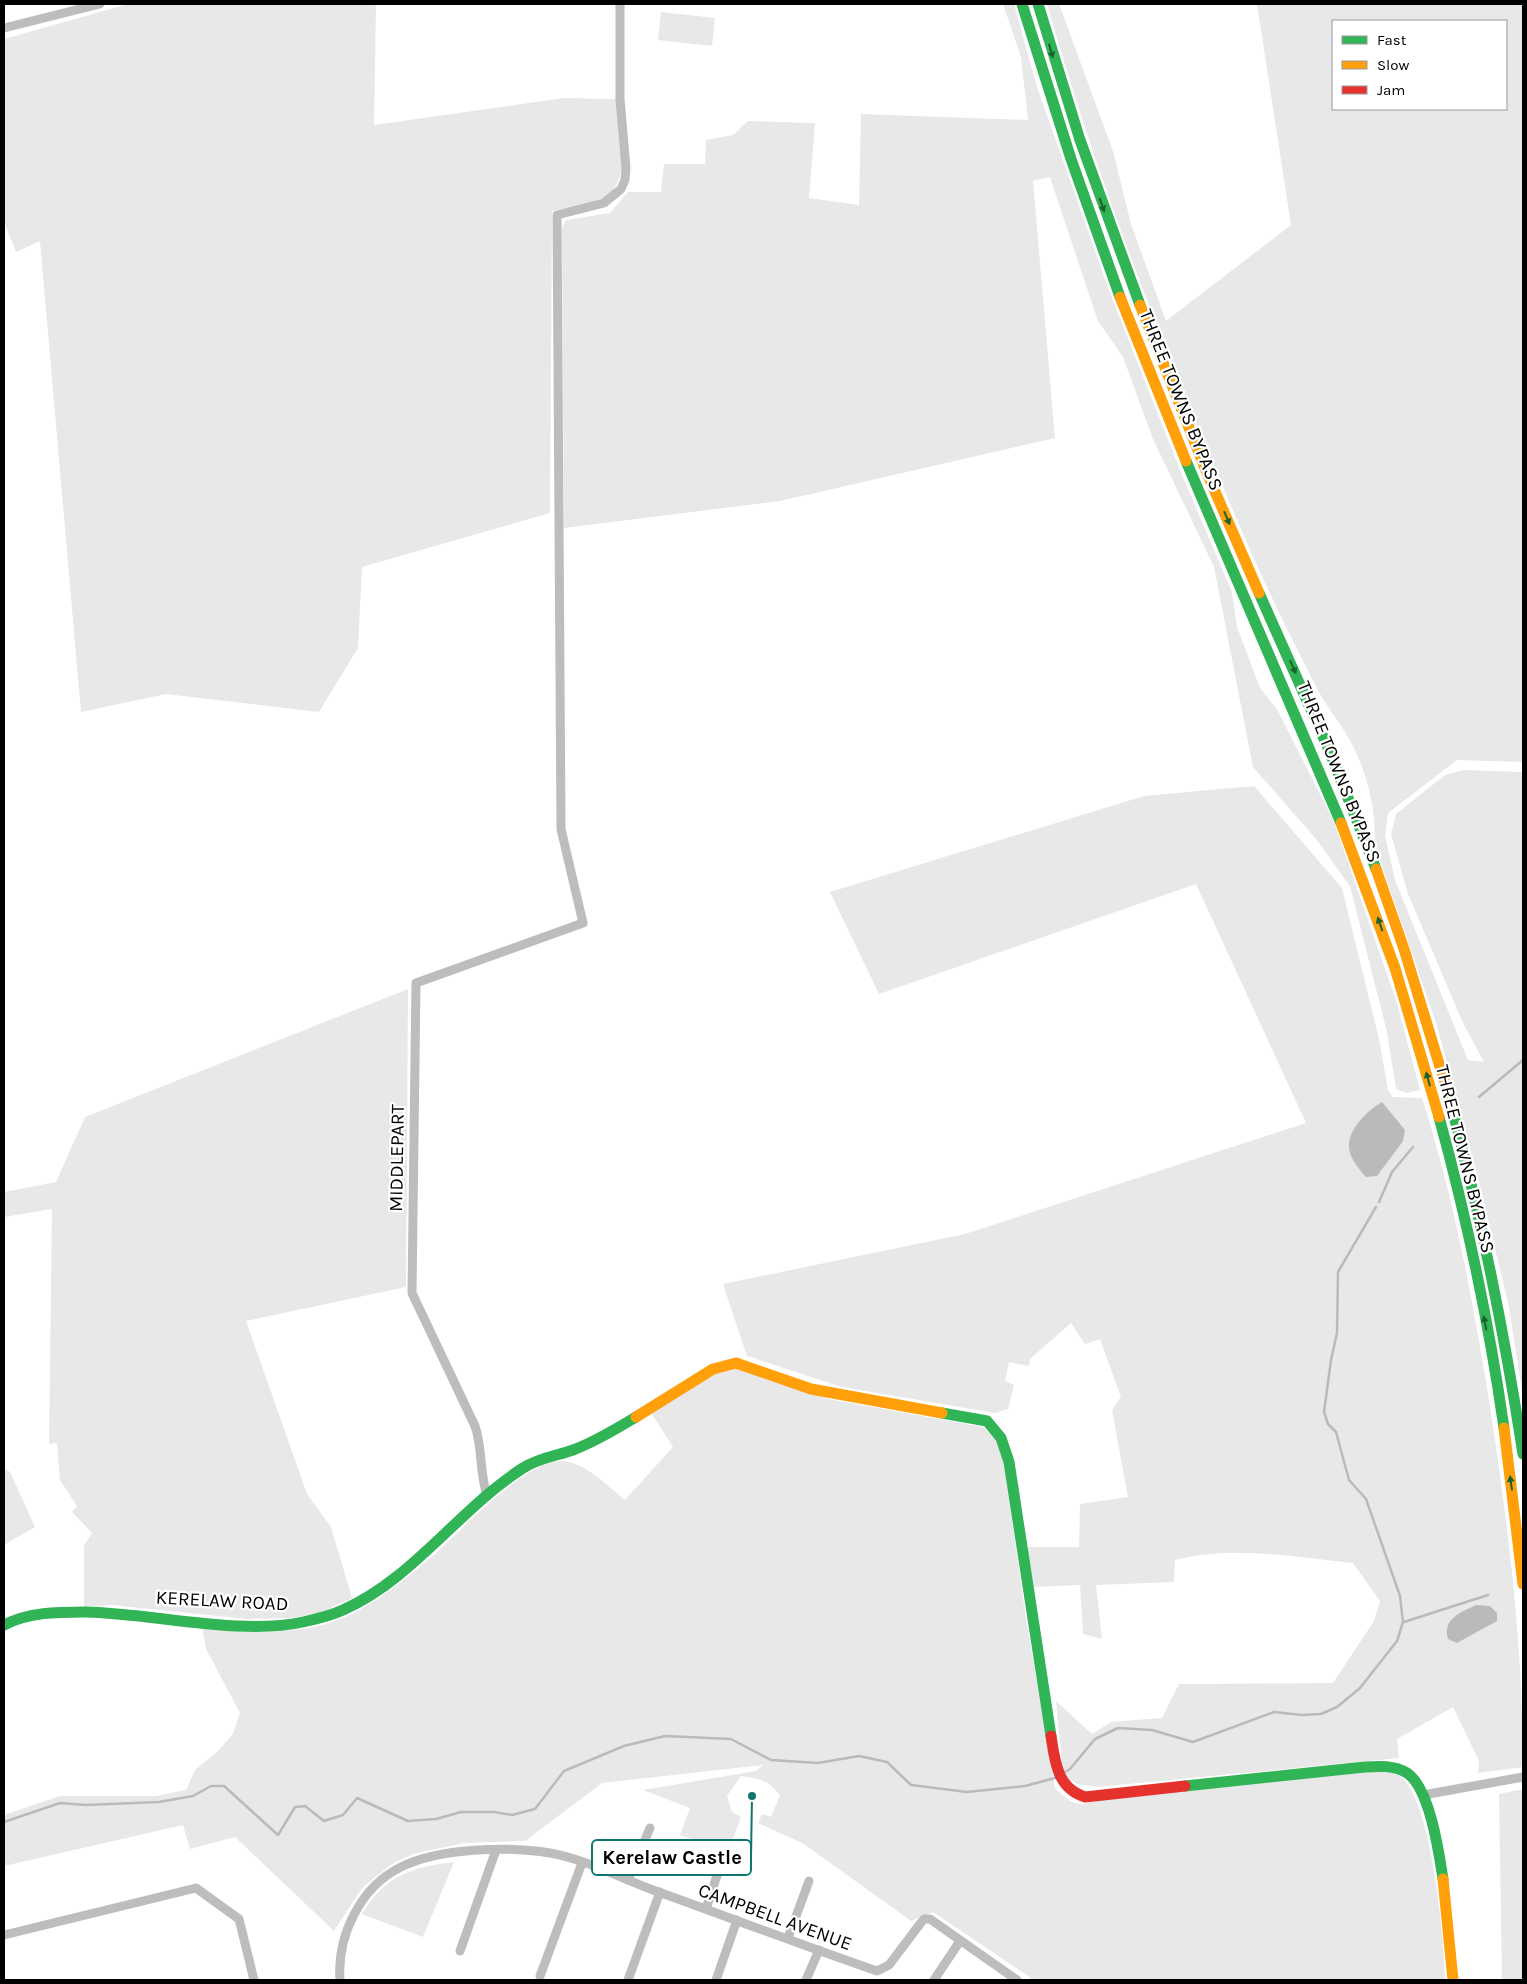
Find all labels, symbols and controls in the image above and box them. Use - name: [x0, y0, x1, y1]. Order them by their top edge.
- legend: [1332, 20, 1507, 110]
- text: Fast: [1377, 31, 1407, 49]
- one-way arrow: [1048, 43, 1056, 58]
- text: Slow: [1377, 56, 1409, 74]
- text: Jam: [1377, 81, 1405, 99]
- one-way arrow: [1099, 197, 1107, 212]
- street label: THREE TOWNS BYPASS: [1135, 306, 1227, 494]
- one-way arrow: [1223, 511, 1231, 525]
- one-way arrow: [1290, 660, 1298, 674]
- street label: THREE TOWNS BYPASS: [1293, 678, 1385, 866]
- one-way arrow: [1376, 917, 1383, 932]
- street label: THREE TOWNS BYPASS: [1431, 1063, 1499, 1255]
- one-way arrow: [1424, 1072, 1432, 1087]
- street label: MIDDLEPART: [385, 1103, 409, 1212]
- one-way arrow: [1481, 1315, 1489, 1330]
- one-way arrow: [1507, 1475, 1515, 1491]
- street label: KERELAW ROAD: [155, 1587, 289, 1615]
- callout: Kerelaw Castle: [592, 1840, 751, 1875]
- text: Kerelaw Castle: [602, 1846, 742, 1869]
- street label: CAMPBELL AVENUE: [695, 1879, 855, 1955]

